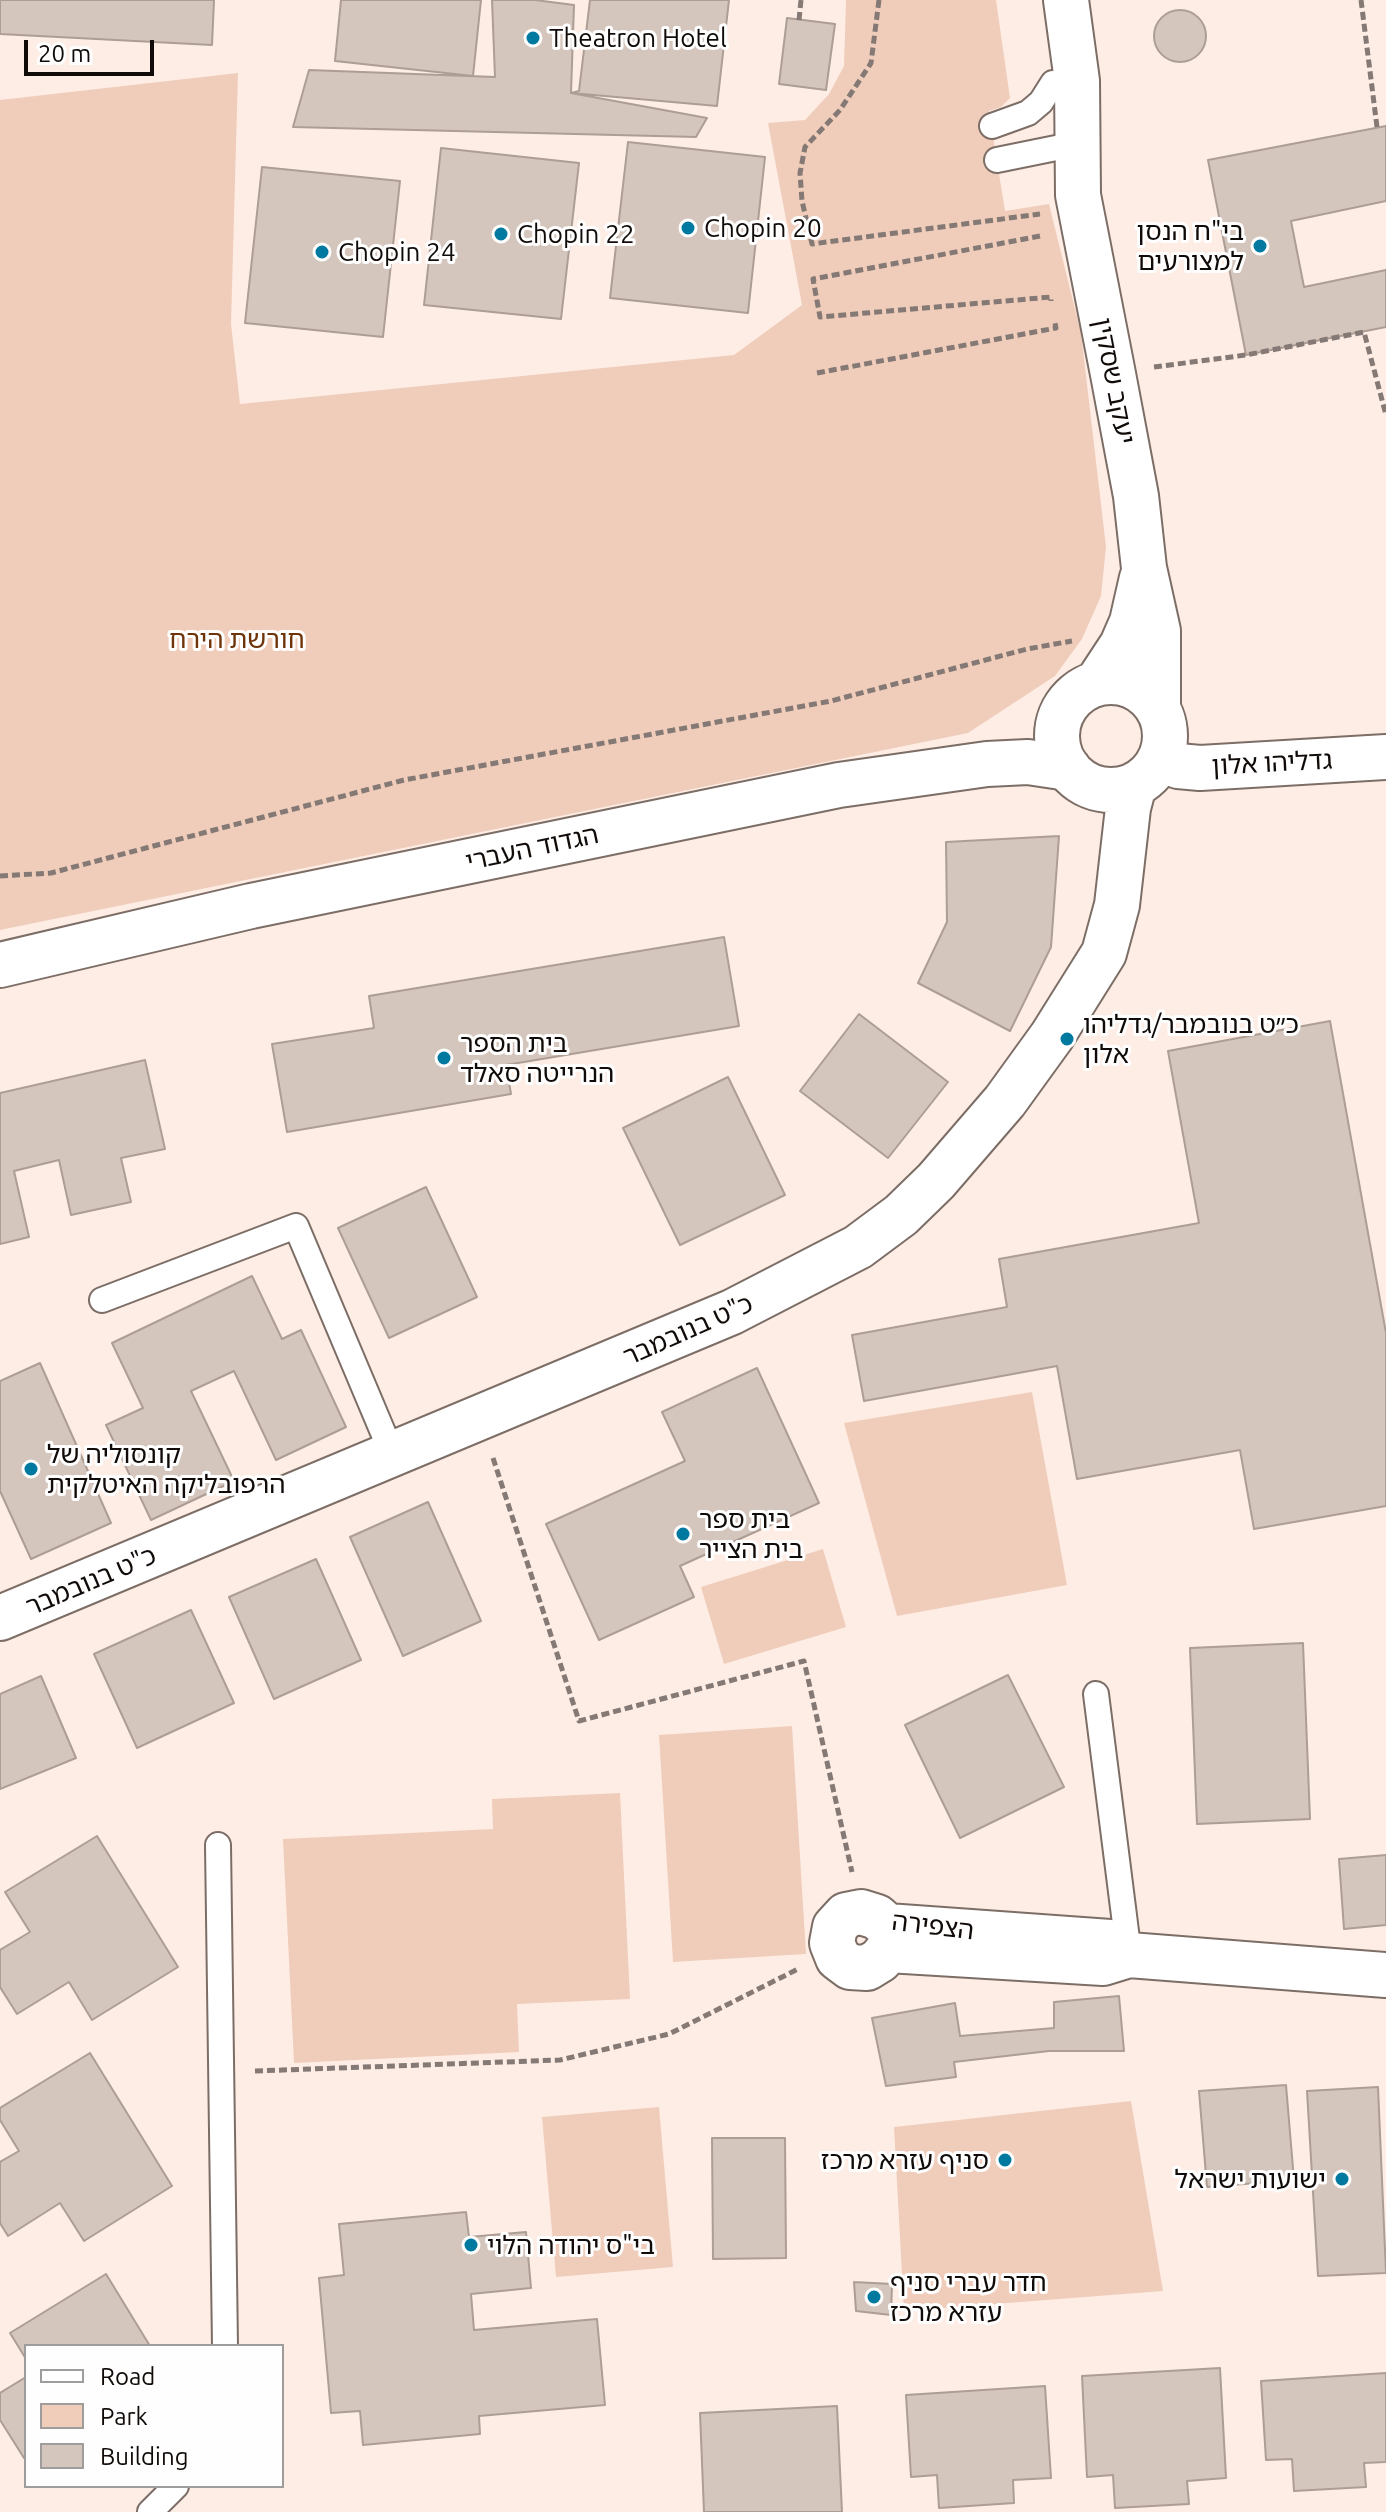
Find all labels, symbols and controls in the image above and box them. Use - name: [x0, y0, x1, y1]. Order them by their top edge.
- place label: Theatron Hotel: [549, 22, 727, 54]
- scale bar: [28, 24, 158, 74]
- marker: Theatron Hotel: [524, 29, 542, 47]
- text: 20 m: [38, 40, 91, 67]
- place label: Chopin 20: [704, 212, 822, 244]
- place label: בי"ח הנסן למצורעים: [1136, 215, 1244, 276]
- place label: Chopin 22: [517, 218, 635, 250]
- marker: Chopin 20: [679, 219, 697, 237]
- marker: Chopin 22: [492, 225, 510, 243]
- place label: Chopin 24: [338, 236, 456, 268]
- marker: בי"ח הנסן למצורעים: [1251, 237, 1269, 255]
- marker: Chopin 24: [313, 243, 331, 261]
- street label: יעקב שסקין: [1086, 315, 1142, 447]
- park label: חורשת הירח: [169, 623, 305, 655]
- street label: גדליהו אלון: [1211, 744, 1333, 782]
- street label: הגדוד העברי: [463, 819, 601, 877]
- place label: כ״ט בנובמבר/גדליהו אלון: [1083, 1008, 1299, 1070]
- place label: בית הספר הנרייטה סאלד: [460, 1027, 614, 1088]
- marker: כ״ט בנובמבר/גדליהו אלון: [1058, 1030, 1076, 1048]
- marker: בית הספר הנרייטה סאלד: [435, 1049, 453, 1067]
- street label: כ"ט בנובמבר: [618, 1288, 758, 1372]
- place label: קונסוליה של הרפובליקה האיטלקית: [47, 1438, 286, 1500]
- marker: קונסוליה של הרפובליקה האיטלקית: [22, 1460, 40, 1478]
- place label: בית ספר בית הצייר: [699, 1503, 803, 1564]
- marker: בית ספר בית הצייר: [674, 1525, 692, 1543]
- street label: כ"ט בנובמבר: [21, 1540, 161, 1622]
- street label: הצפירה: [890, 1905, 976, 1947]
- place label: סניף עזרא מרכז: [821, 2144, 989, 2176]
- marker: סניף עזרא מרכז: [996, 2151, 1014, 2169]
- place label: ישועות ישראל: [1175, 2163, 1326, 2195]
- marker: ישועות ישראל: [1333, 2170, 1351, 2188]
- place label: בי"ס יהודה הלוי: [487, 2229, 655, 2261]
- marker: בי"ס יהודה הלוי: [462, 2236, 480, 2254]
- place label: חדר עברי סניף עזרא מרכז: [890, 2266, 1047, 2328]
- marker: חדר עברי סניף עזרא מרכז: [865, 2288, 883, 2306]
- legend: [24, 2344, 284, 2488]
- text: Road: [100, 2363, 155, 2390]
- text: Park: [100, 2403, 148, 2430]
- text: Building: [100, 2443, 188, 2470]

